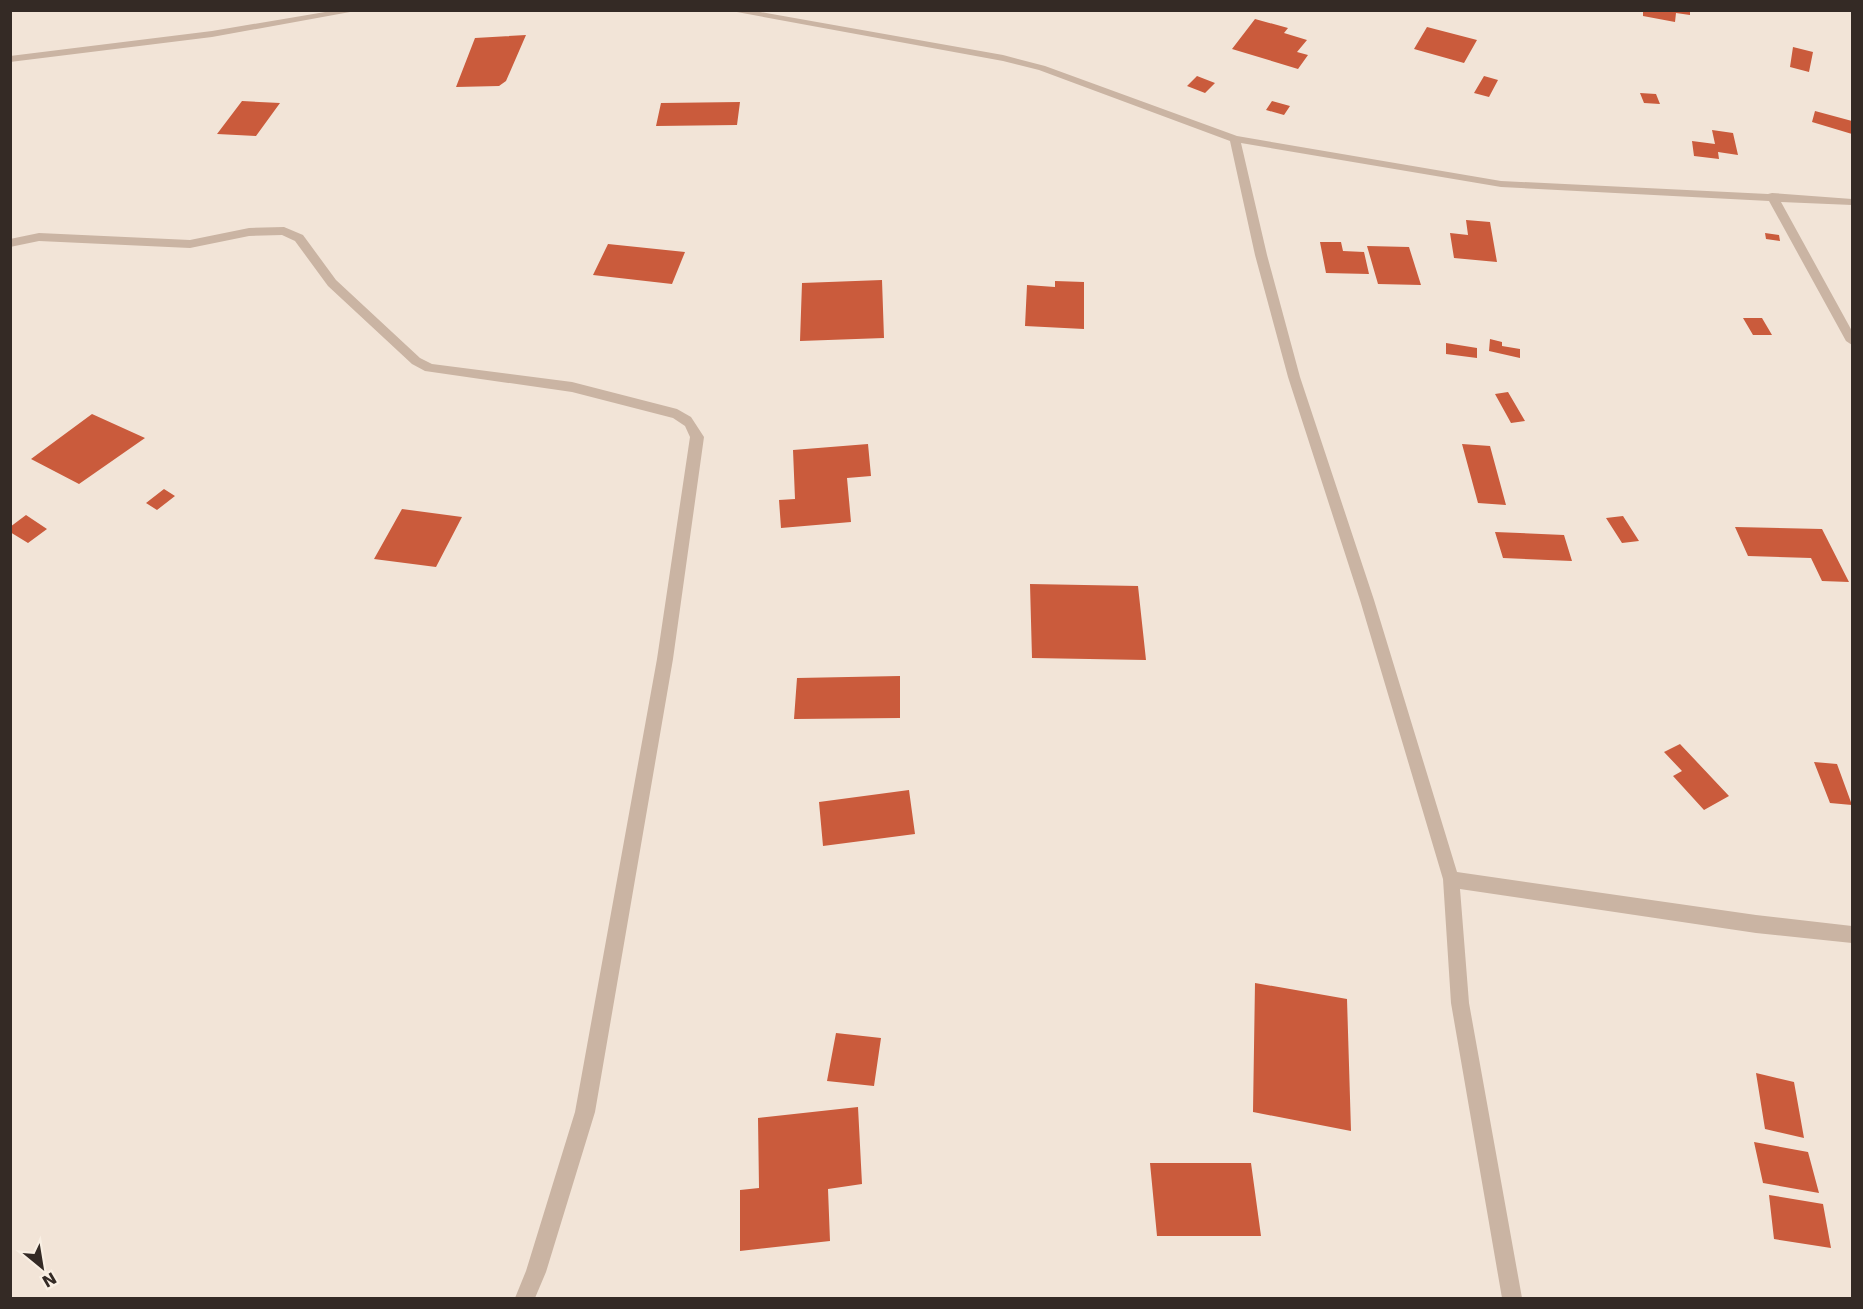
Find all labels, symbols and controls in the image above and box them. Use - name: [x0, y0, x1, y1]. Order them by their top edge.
- north arrow: [12, 1237, 72, 1297]
- text: N: [39, 1268, 60, 1291]

